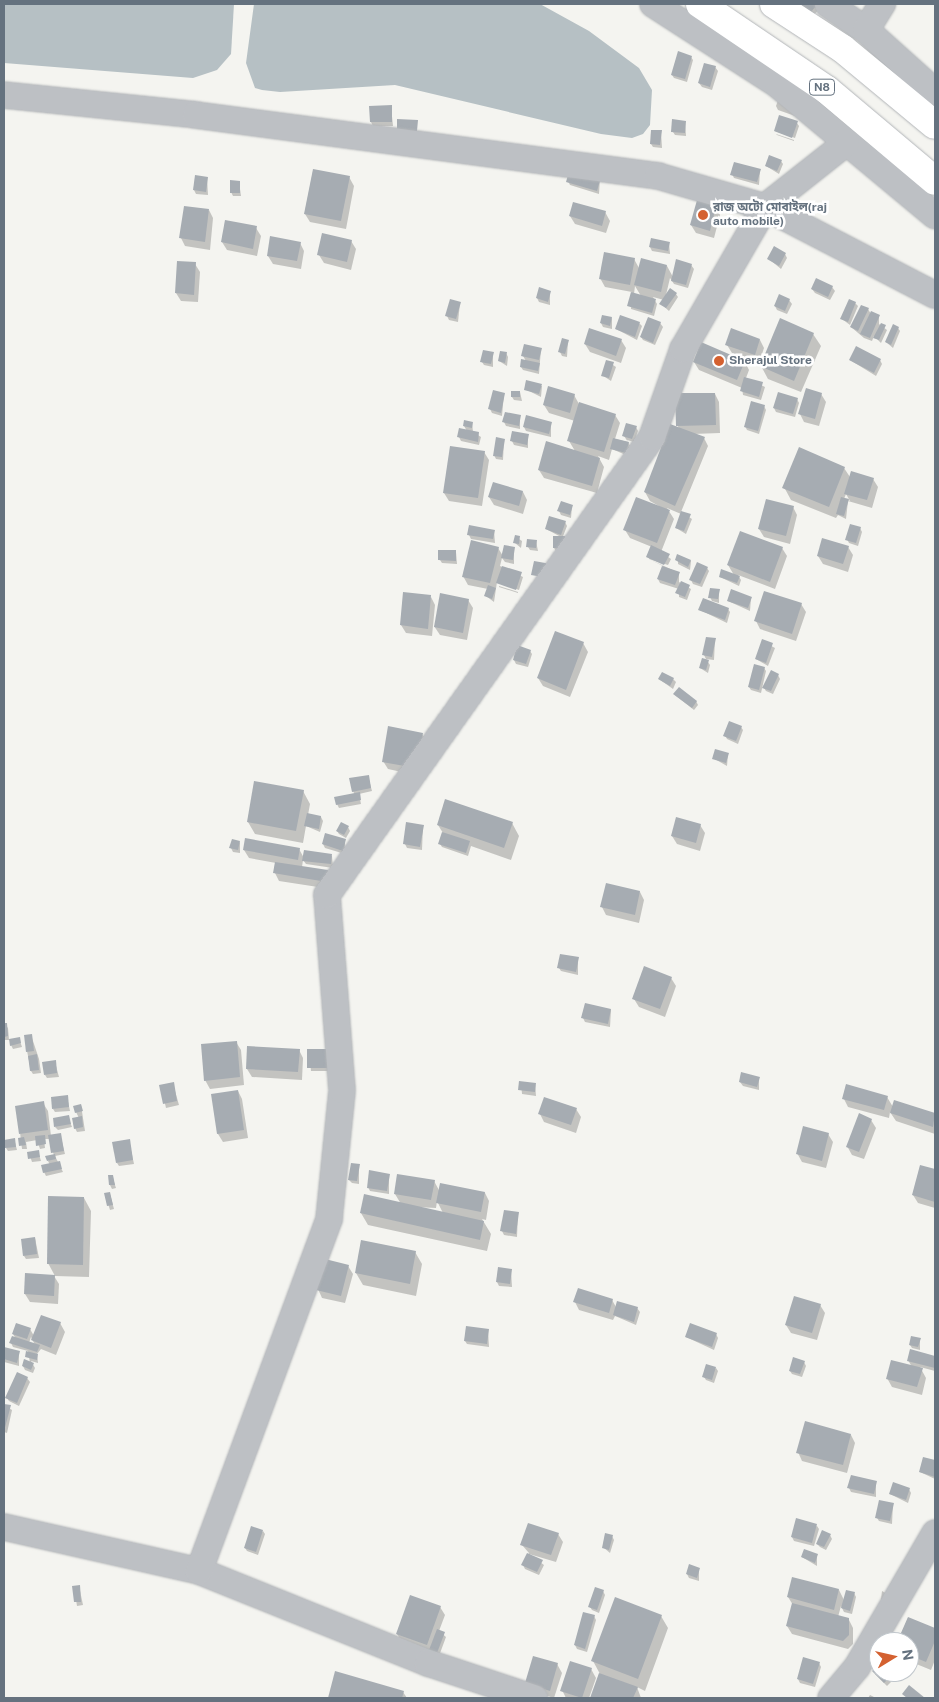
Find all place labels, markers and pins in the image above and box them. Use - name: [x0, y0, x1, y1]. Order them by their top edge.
- place label: রাজ অটো মোবাইল(raj auto mobile): [713, 201, 827, 229]
- marker: রাজ অটো মোবাইল(raj auto mobile): [697, 209, 709, 221]
- place label: Sherajul Store: [729, 354, 812, 368]
- marker: Sherajul Store: [713, 355, 725, 367]

